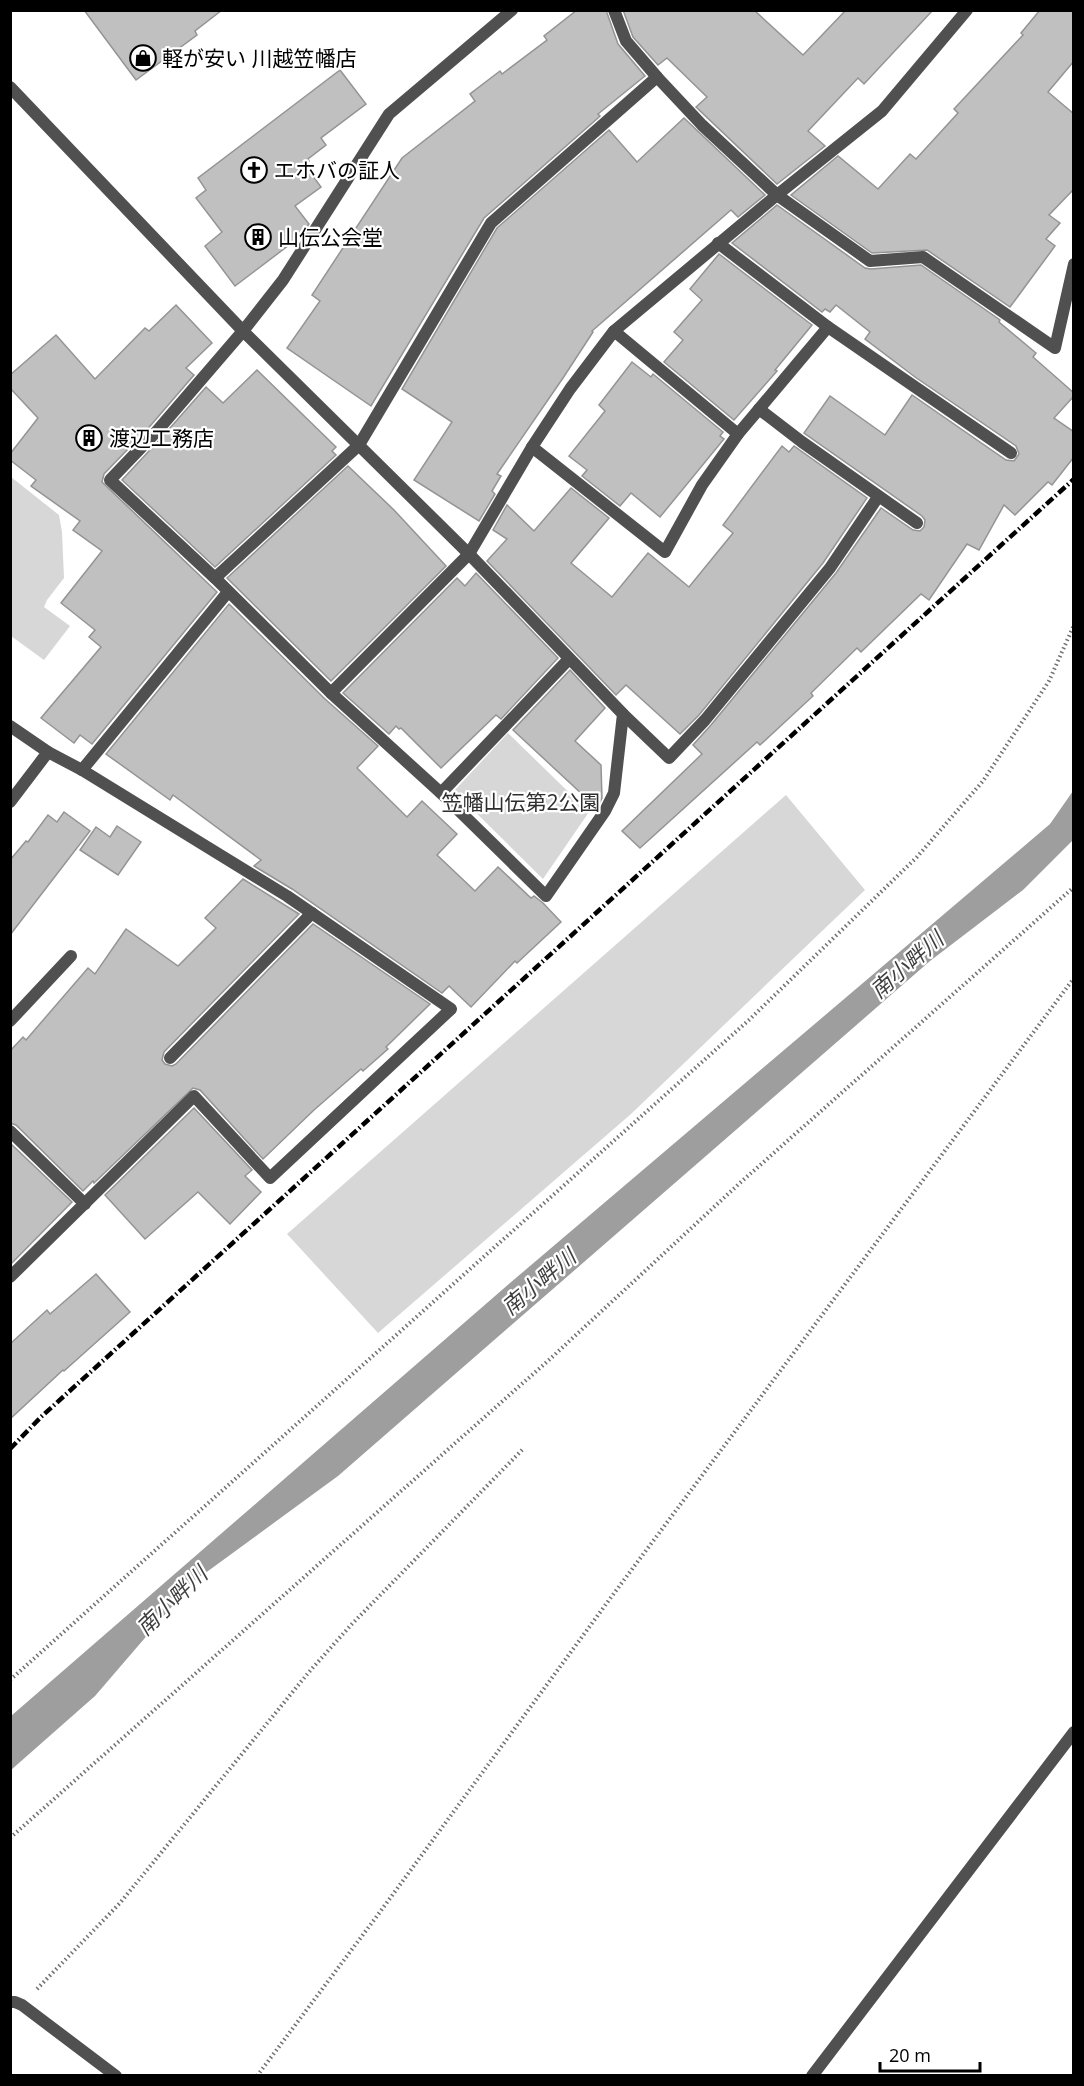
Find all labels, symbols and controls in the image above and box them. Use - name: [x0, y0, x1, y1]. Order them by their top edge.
- shop icon: 軽が安い 川越笠幡店: [128, 43, 158, 73]
- place label: 軽が安い 川越笠幡店: [162, 44, 356, 72]
- church icon: エホバの証人: [239, 155, 269, 185]
- place label: エホバの証人: [274, 156, 400, 184]
- building icon: 山伝公会堂: [243, 222, 273, 252]
- place label: 山伝公会堂: [278, 223, 383, 251]
- building icon: 渡辺工務店: [74, 423, 104, 453]
- place label: 渡辺工務店: [109, 424, 214, 452]
- park label: 笠幡山伝第2公園: [441, 788, 601, 816]
- water label: 南小畔川: [863, 923, 951, 1004]
- water label: 南小畔川: [495, 1240, 583, 1321]
- water label: 南小畔川: [129, 1557, 215, 1641]
- scale bar: [880, 2035, 980, 2073]
- text: 20 m: [889, 2043, 931, 2067]

